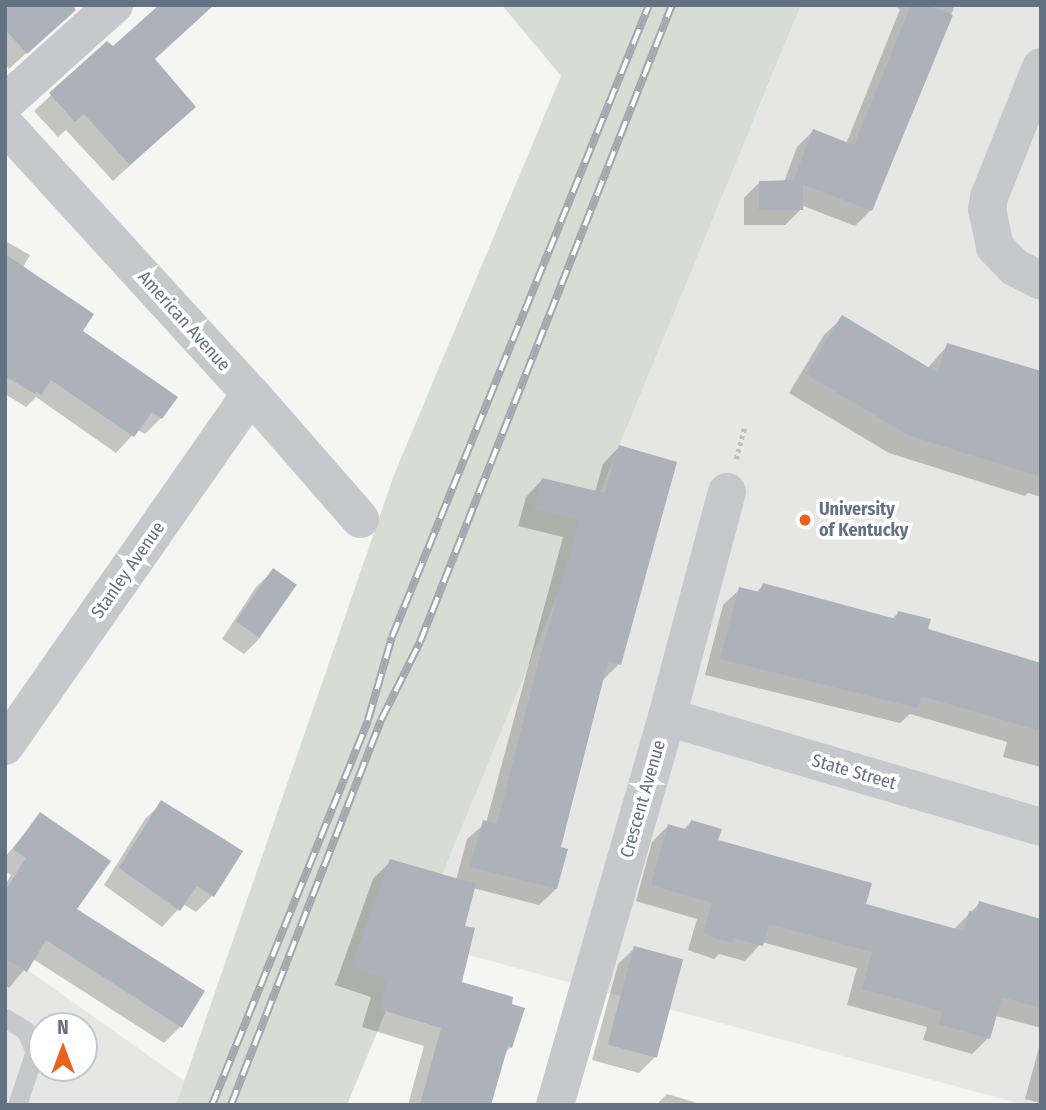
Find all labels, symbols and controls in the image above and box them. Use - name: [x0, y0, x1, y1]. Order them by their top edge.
- street label: American Avenue: [133, 267, 235, 375]
- place label: University of Kentucky: [819, 499, 908, 542]
- marker: University of Kentucky: [797, 512, 813, 528]
- street label: Stanley Avenue: [87, 518, 169, 622]
- street label: Crescent Avenue: [616, 738, 670, 860]
- street label: State Street: [809, 750, 899, 794]
- north arrow: [28, 1012, 98, 1082]
- text: N: [57, 1016, 69, 1039]

